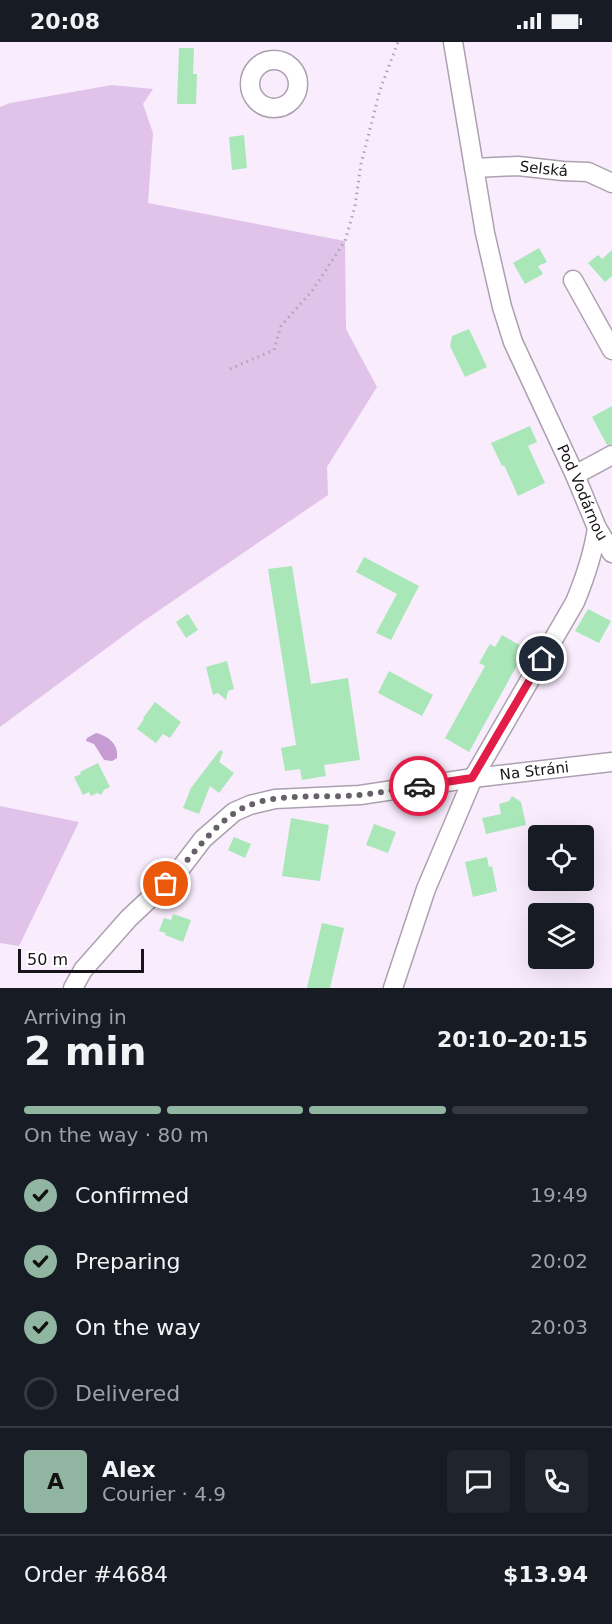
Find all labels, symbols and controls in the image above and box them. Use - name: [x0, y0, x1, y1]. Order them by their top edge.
- text: 20:08: [30, 9, 100, 34]
- street label: Selská: [519, 157, 568, 180]
- street label: Pod Vodárnou: [553, 442, 611, 544]
- pin: [516, 633, 567, 684]
- icon: home: [525, 642, 558, 675]
- courier: [389, 756, 449, 816]
- street label: Na Stráni: [499, 758, 570, 784]
- icon: car: [403, 770, 436, 803]
- map controls: [528, 825, 594, 969]
- button: locate: [528, 825, 594, 891]
- pin: [140, 858, 191, 909]
- icon: bag: [149, 867, 182, 900]
- button: layers: [528, 903, 594, 969]
- scale bar: [18, 946, 144, 974]
- text: 50 m: [27, 950, 68, 969]
- text: Arriving in: [24, 1005, 127, 1029]
- text: 20:10–20:15: [437, 1027, 588, 1052]
- text: 2 min: [24, 1029, 146, 1074]
- text: On the way · 80 m: [24, 1123, 209, 1147]
- icon: check: [24, 1179, 57, 1212]
- text: Confirmed: [75, 1183, 189, 1208]
- text: 19:49: [530, 1183, 588, 1207]
- icon: check: [24, 1245, 57, 1278]
- text: Preparing: [75, 1249, 181, 1274]
- text: 20:02: [530, 1249, 588, 1273]
- icon: check: [24, 1311, 57, 1344]
- text: On the way: [75, 1315, 201, 1340]
- text: 20:03: [530, 1315, 588, 1339]
- text: Delivered: [75, 1381, 180, 1406]
- button: chat: [447, 1450, 510, 1513]
- button: phone: [525, 1450, 588, 1513]
- text: Alex: [102, 1457, 156, 1482]
- text: A: [47, 1469, 64, 1494]
- text: Courier · 4.9: [102, 1482, 226, 1506]
- text: Order #4684: [24, 1562, 168, 1587]
- text: $13.94: [503, 1562, 588, 1587]

